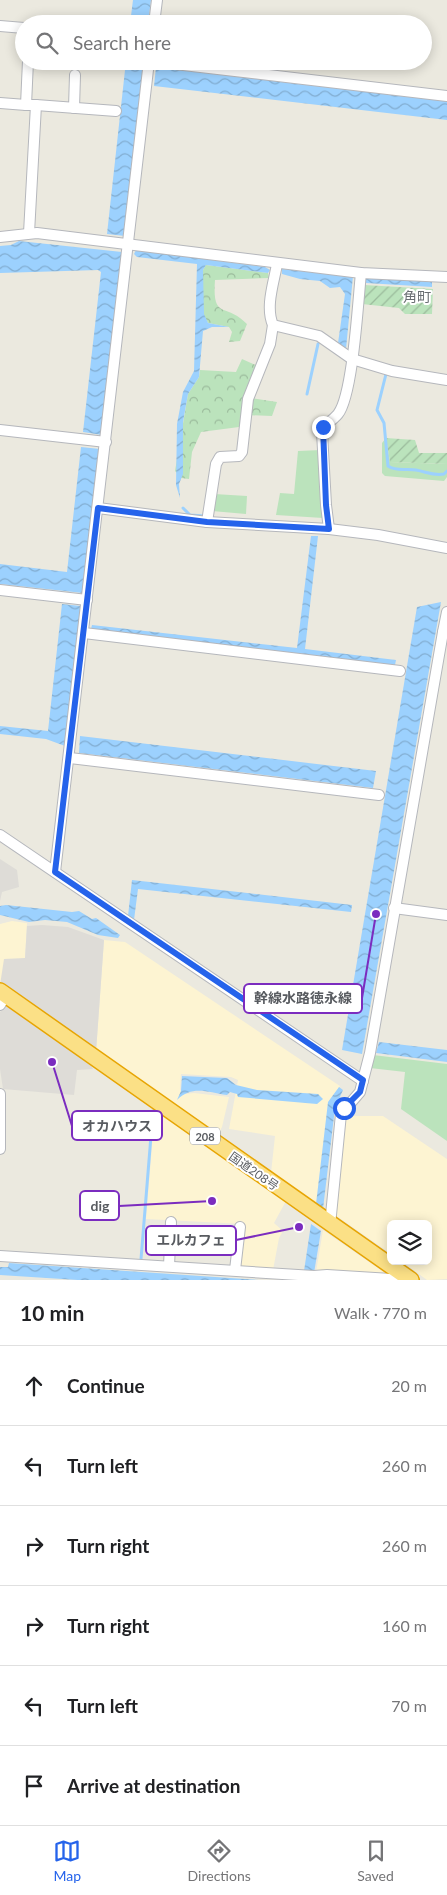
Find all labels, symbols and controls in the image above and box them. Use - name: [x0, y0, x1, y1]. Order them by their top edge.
- search box: [15, 15, 432, 70]
- icon: search: [33, 29, 61, 57]
- text: Search here: [73, 31, 171, 54]
- district label: 角町: [403, 288, 431, 305]
- route end: [312, 416, 335, 439]
- callout: 幹線水路徳永線: [244, 984, 362, 1013]
- text: 幹線水路徳永線: [254, 989, 352, 1006]
- route start: [333, 1097, 356, 1120]
- callout: オカハウス: [72, 1111, 162, 1140]
- text: オカハウス: [82, 1117, 152, 1134]
- road number: 208: [190, 1128, 220, 1144]
- street label: 国道208号: [226, 1149, 282, 1193]
- callout: dig: [80, 1191, 119, 1220]
- text: dig: [91, 1197, 110, 1214]
- map controls: [387, 1220, 432, 1265]
- button: layers: [387, 1220, 432, 1265]
- callout: エルカフェ: [146, 1226, 236, 1255]
- text: エルカフェ: [156, 1231, 226, 1248]
- text: 10 min: [20, 1300, 84, 1325]
- text: Walk · 770 m: [334, 1303, 427, 1322]
- icon: ahead: [20, 1372, 48, 1400]
- text: Continue: [67, 1374, 145, 1397]
- text: 20 m: [391, 1376, 427, 1395]
- icon: left: [20, 1452, 48, 1480]
- text: Turn left: [67, 1454, 138, 1477]
- text: 260 m: [382, 1456, 427, 1475]
- icon: right: [20, 1532, 48, 1560]
- text: Turn right: [67, 1534, 149, 1557]
- text: 260 m: [382, 1536, 427, 1555]
- icon: right: [20, 1612, 48, 1640]
- text: Turn right: [67, 1614, 149, 1637]
- text: 160 m: [382, 1616, 427, 1635]
- icon: left: [20, 1692, 48, 1720]
- text: Turn left: [67, 1694, 138, 1717]
- text: 70 m: [391, 1696, 427, 1715]
- icon: arrive: [20, 1772, 48, 1800]
- text: Arrive at destination: [67, 1774, 240, 1797]
- tab: Map: [53, 1837, 81, 1884]
- tab: Directions: [188, 1837, 251, 1884]
- tab: Saved: [357, 1837, 394, 1884]

